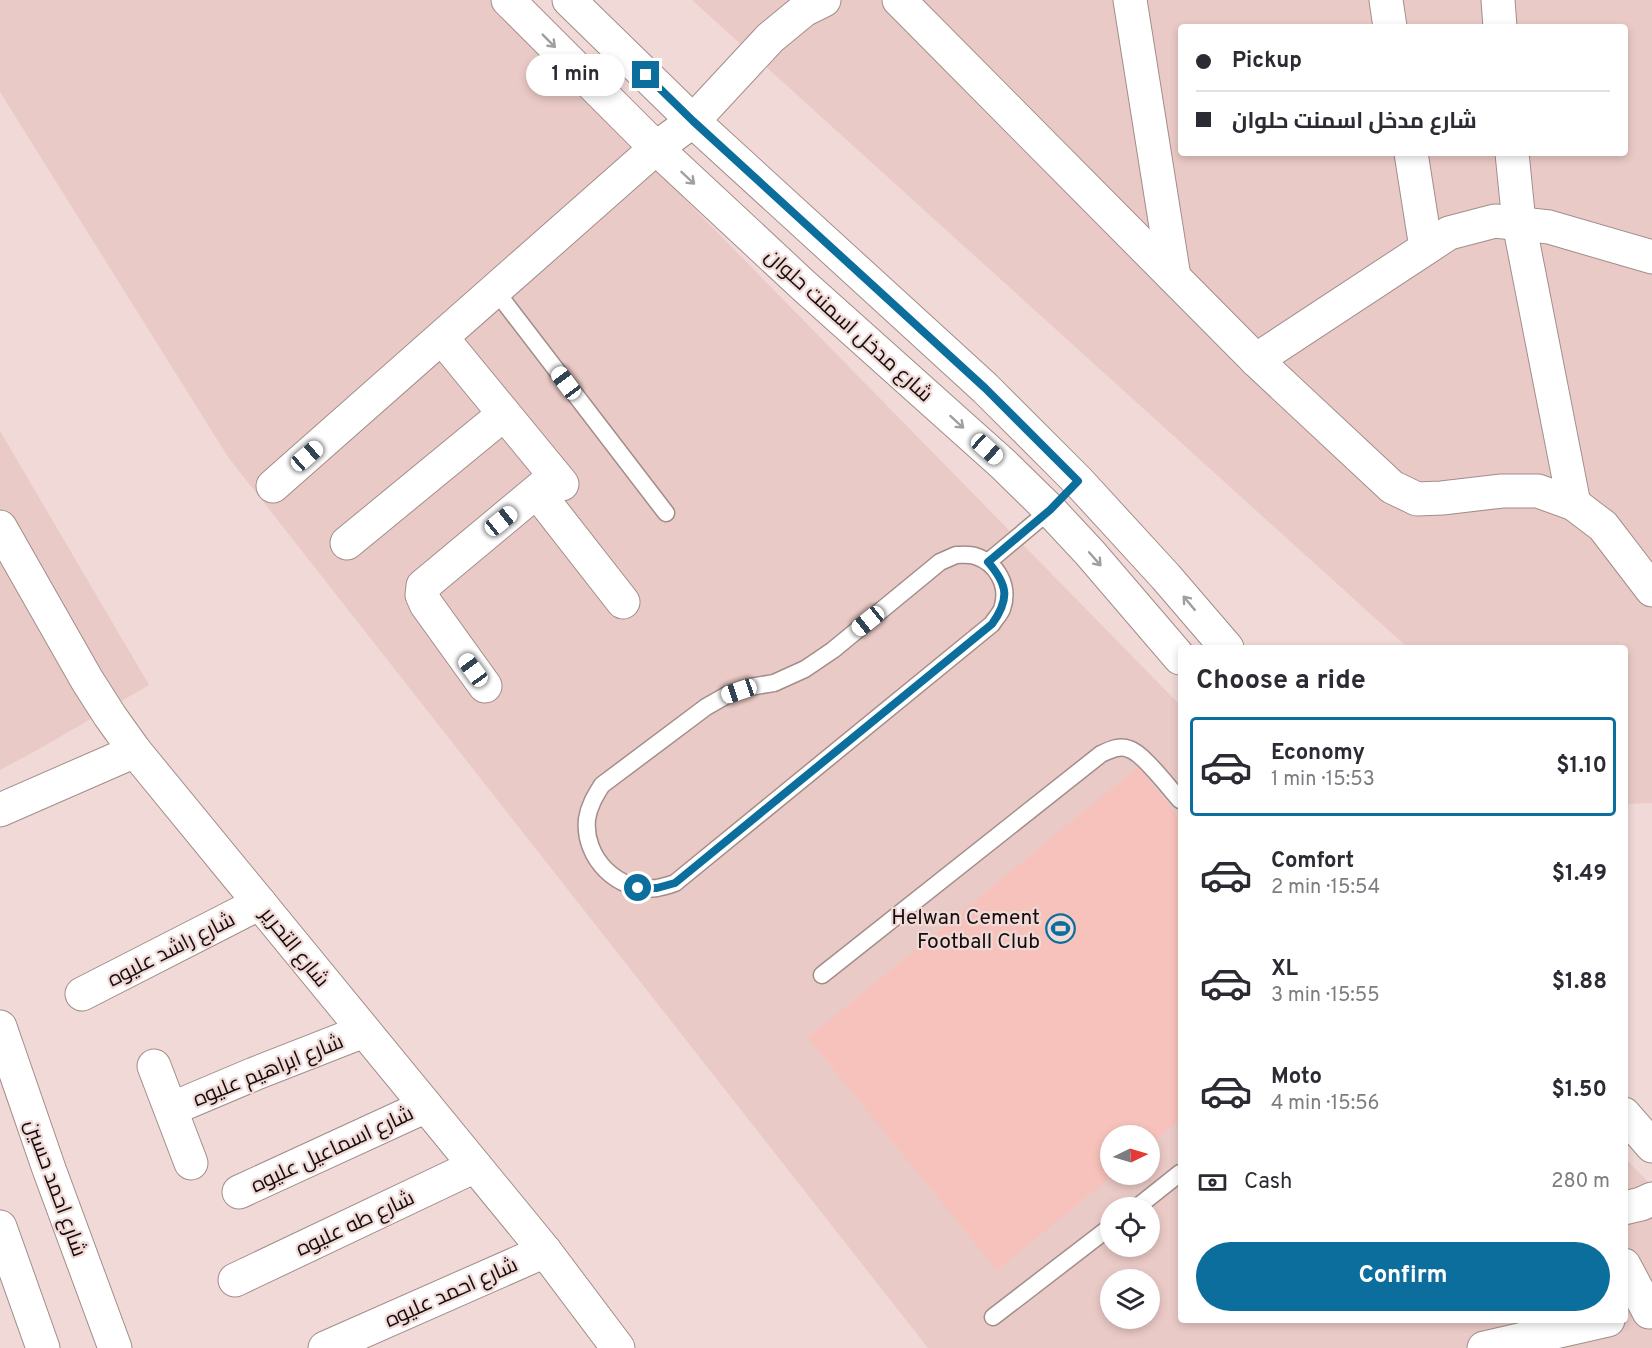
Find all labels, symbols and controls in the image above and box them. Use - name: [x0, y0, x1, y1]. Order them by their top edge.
- one-way arrow: [542, 34, 557, 49]
- text: Pickup: [1232, 48, 1302, 75]
- callout: 1 min: [526, 54, 625, 96]
- route end: [632, 61, 659, 88]
- text: 1 min: [551, 62, 600, 88]
- text: شارع مدخل اسمنت حلوان: [1232, 109, 1477, 136]
- one-way arrow: [681, 171, 696, 185]
- street label: شارع مدخل اسمنت حلوان: [758, 244, 938, 409]
- car: [548, 363, 584, 403]
- one-way arrow: [949, 415, 964, 429]
- car: [968, 430, 1006, 468]
- car: [288, 437, 326, 475]
- car: [481, 503, 521, 539]
- one-way arrow: [1088, 551, 1102, 566]
- one-way arrow: [1182, 596, 1196, 611]
- car: [848, 603, 888, 639]
- car: [455, 650, 491, 690]
- text: Choose a ride: [1196, 664, 1366, 698]
- car: [719, 677, 759, 705]
- icon: car: [1199, 740, 1253, 794]
- text: Economy: [1271, 740, 1365, 767]
- text: $1.10: [1556, 753, 1607, 780]
- text: 1 min · 15:53: [1271, 767, 1375, 793]
- icon: car: [1199, 848, 1253, 902]
- text: Comfort: [1271, 848, 1354, 875]
- text: $1.49: [1552, 861, 1607, 888]
- route start: [624, 874, 651, 901]
- text: 2 min · 15:54: [1271, 875, 1380, 901]
- street label: شارع التحرير: [253, 901, 334, 994]
- place label: Helwan Cement Football Club: [891, 905, 1040, 956]
- street label: شارع راشد عليوه: [103, 907, 240, 994]
- sports icon: Helwan Cement Football Club: [1045, 913, 1077, 945]
- icon: car: [1199, 956, 1253, 1010]
- text: XL: [1271, 956, 1298, 983]
- text: $1.88: [1552, 969, 1607, 996]
- text: 3 min · 15:55: [1271, 983, 1380, 1009]
- street label: شارع ابراهيم عليوه: [189, 1029, 348, 1114]
- icon: car: [1199, 1064, 1253, 1118]
- text: Moto: [1271, 1064, 1322, 1091]
- text: $1.50: [1552, 1077, 1607, 1104]
- text: 4 min · 15:56: [1271, 1091, 1380, 1117]
- street label: شارع اسماعيل عليوه: [247, 1101, 418, 1200]
- street label: شارع احمد حسين: [17, 1116, 92, 1261]
- north arrow: [1100, 1125, 1160, 1185]
- map controls: [1100, 1125, 1160, 1329]
- icon: cash: [1196, 1166, 1229, 1199]
- text: Cash: [1244, 1169, 1293, 1196]
- text: 280 m: [1551, 1169, 1610, 1195]
- street label: شارع طه عليوه: [292, 1185, 419, 1264]
- button: locate: [1100, 1197, 1160, 1257]
- button: Confirm: [1196, 1242, 1610, 1311]
- street label: شارع احمد عليوه: [381, 1252, 522, 1335]
- button: layers: [1100, 1269, 1160, 1329]

